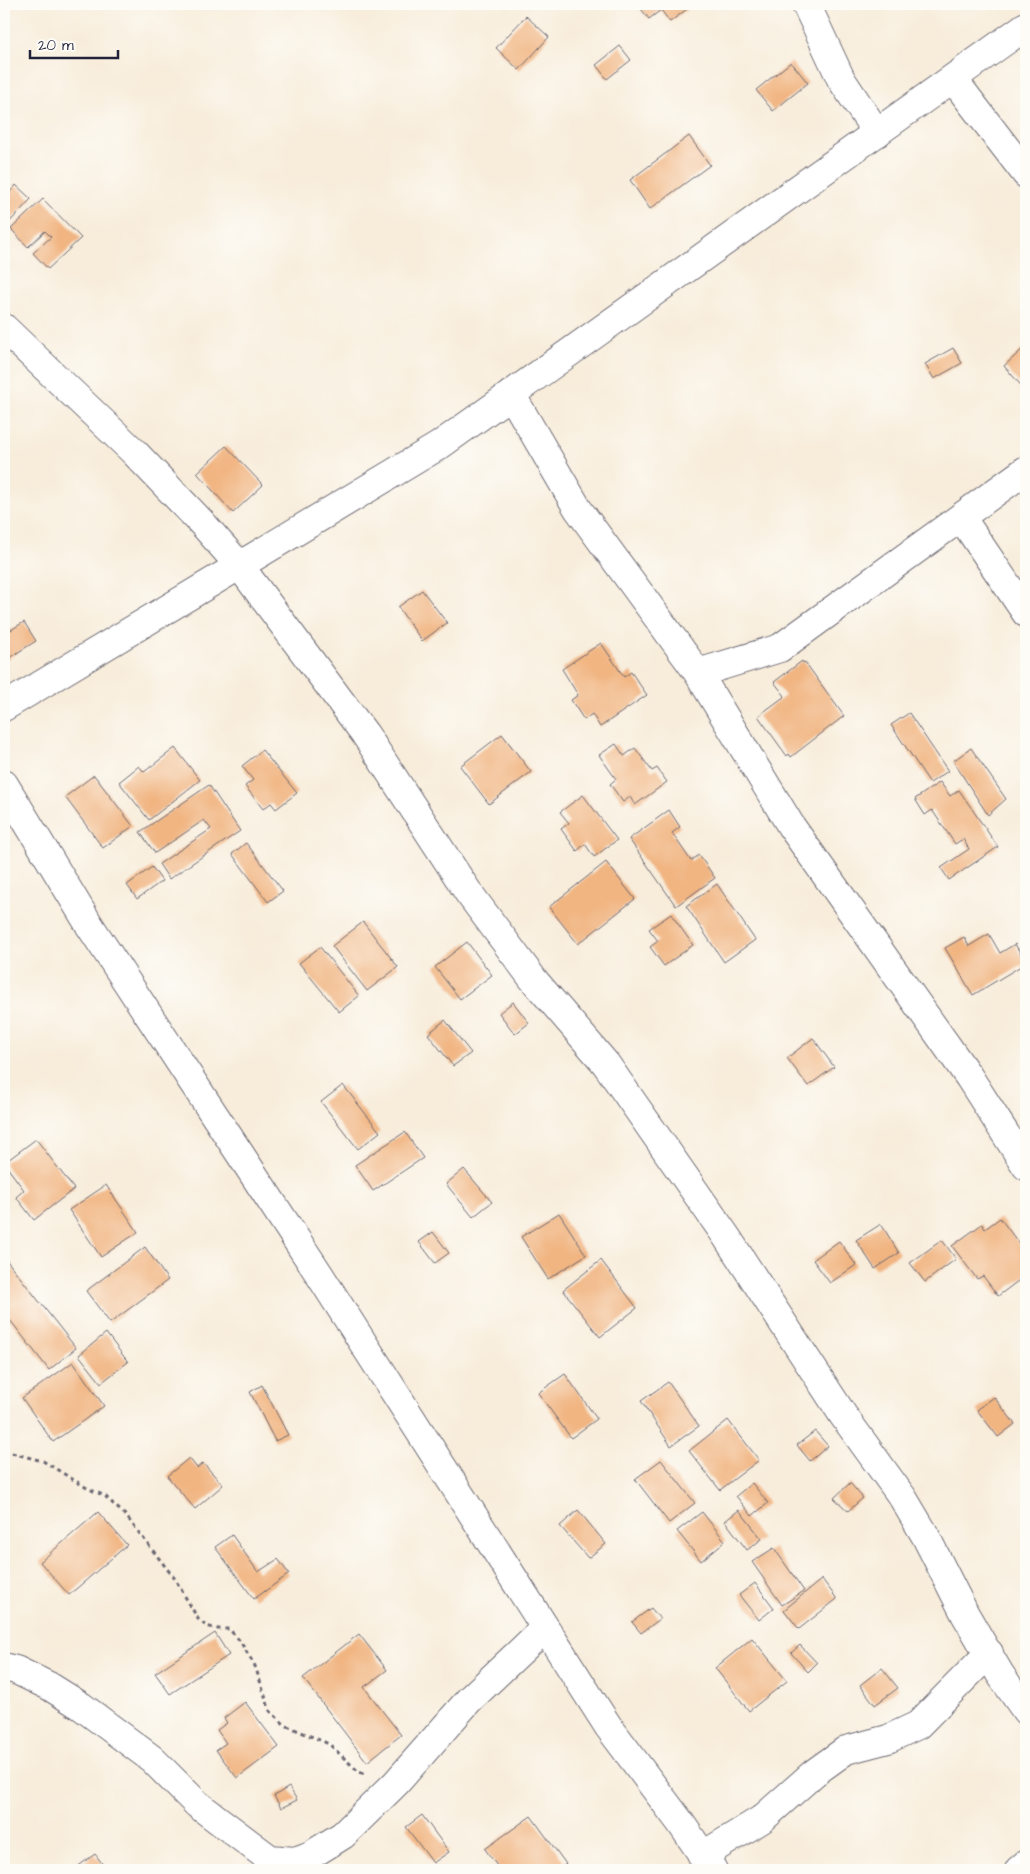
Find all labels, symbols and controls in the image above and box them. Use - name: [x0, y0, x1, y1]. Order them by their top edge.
- scale bar: [30, 28, 118, 60]
- text: 20 m: [38, 35, 74, 56]

